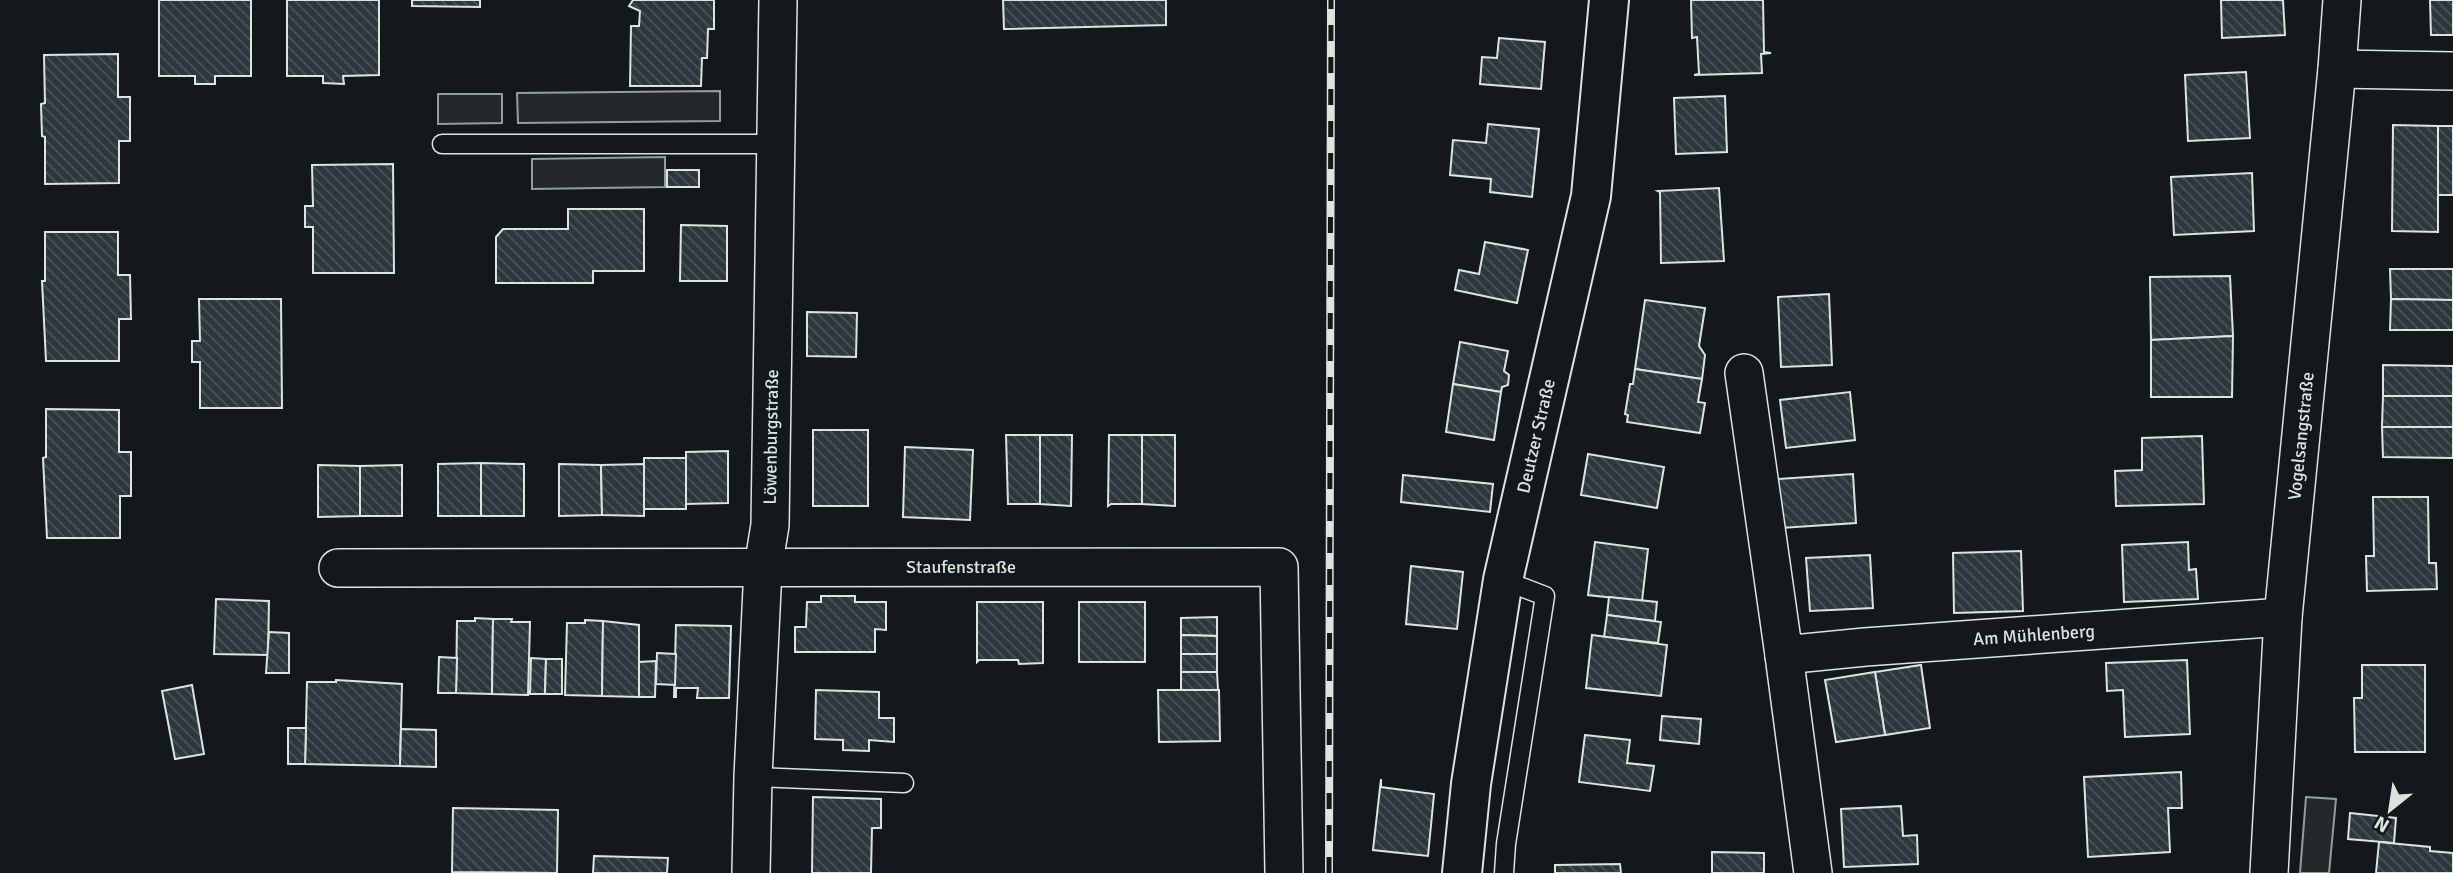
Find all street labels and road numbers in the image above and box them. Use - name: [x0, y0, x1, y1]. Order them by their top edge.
- street label: Löwenburgstraße: [759, 369, 783, 505]
- street label: Vogelsangstraße: [2283, 371, 2319, 501]
- street label: Deutzer Straße: [1512, 377, 1560, 495]
- street label: Staufenstraße: [906, 556, 1016, 578]
- street label: Am Mühlenberg: [1972, 620, 2096, 650]

